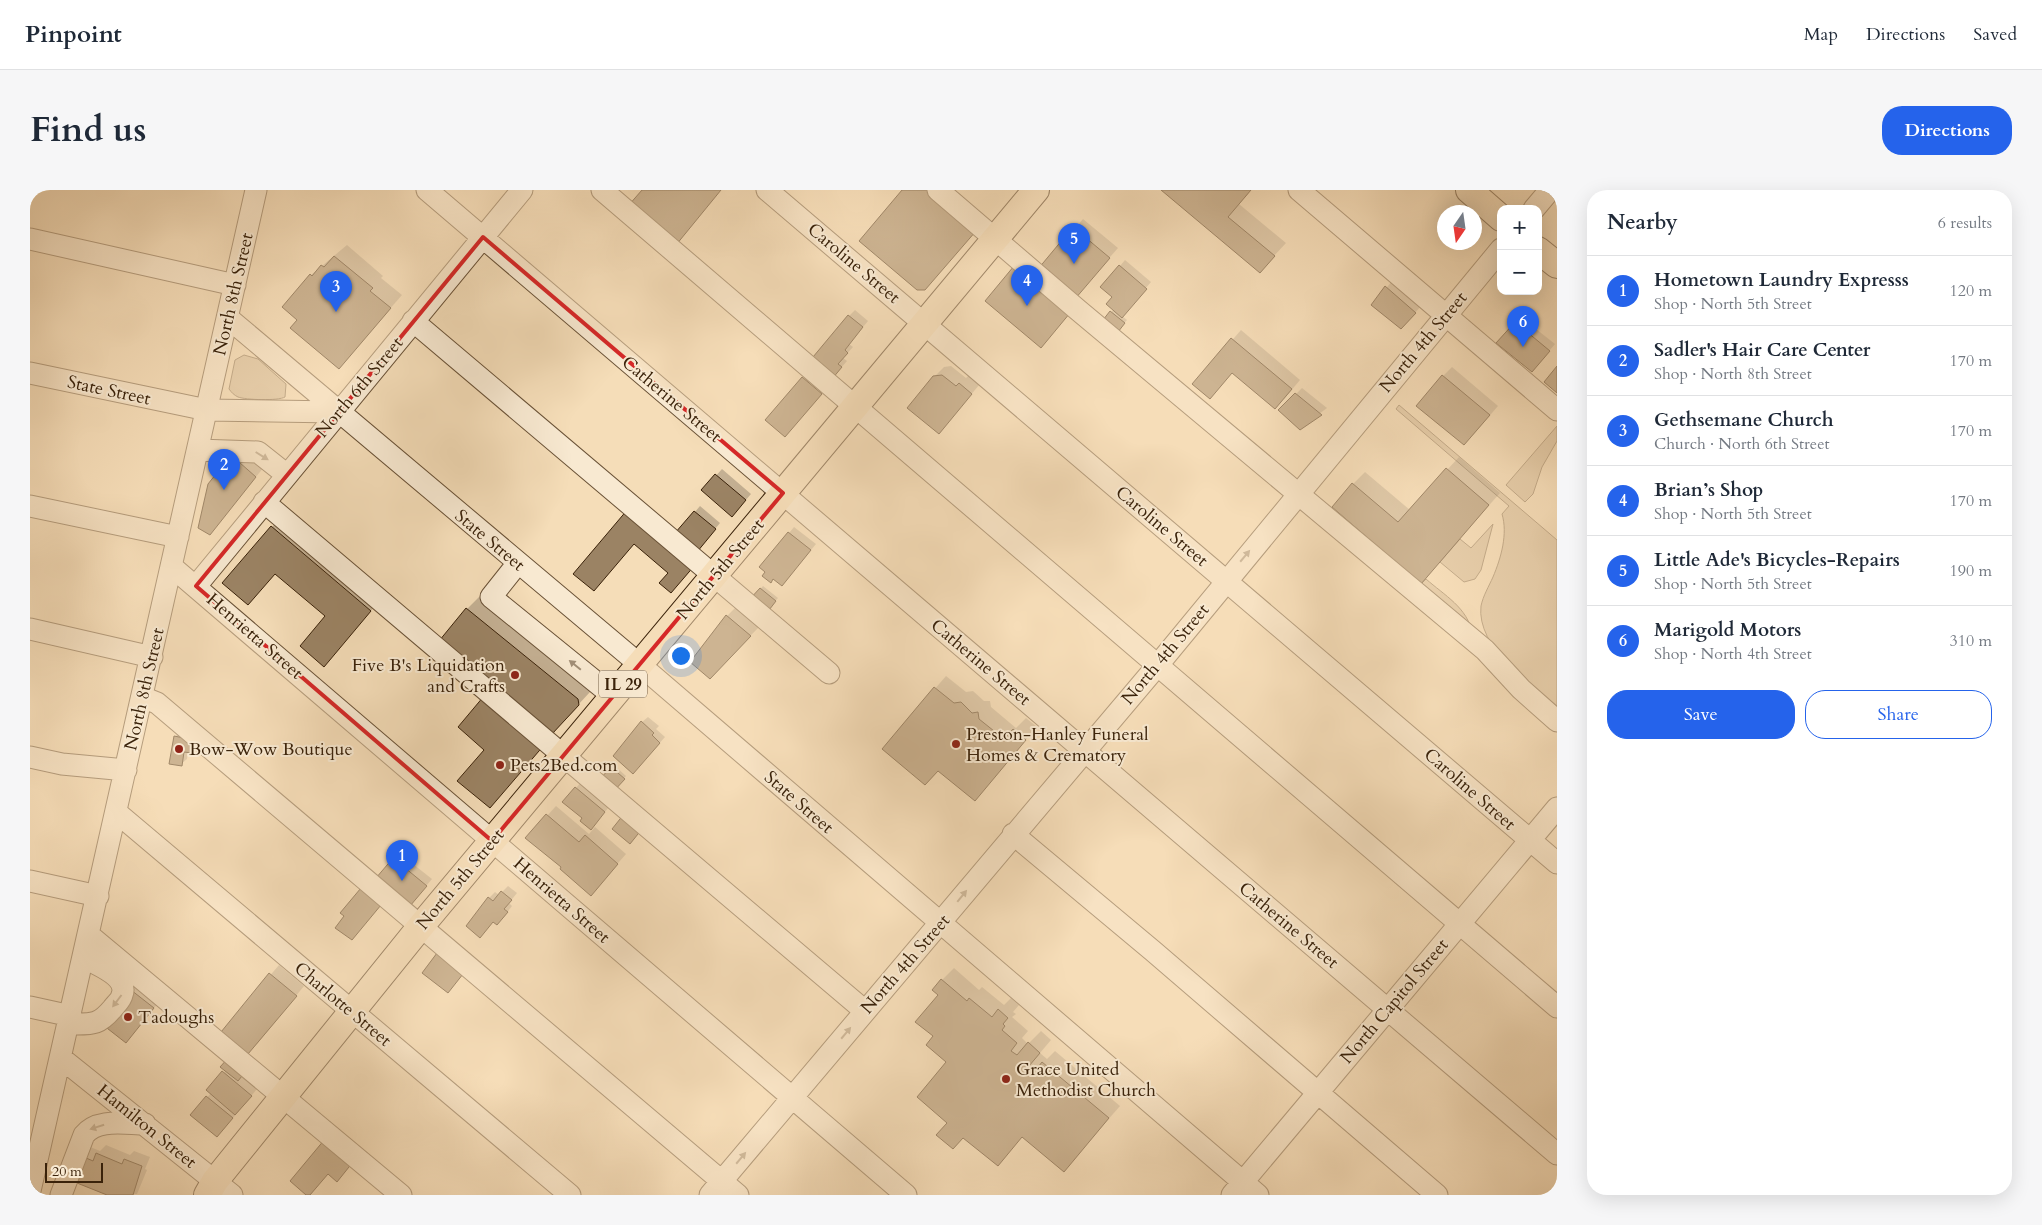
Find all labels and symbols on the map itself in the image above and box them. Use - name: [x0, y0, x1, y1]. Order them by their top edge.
- north arrow: [1437, 205, 1482, 250]
- street label: Caroline Street: [802, 217, 906, 310]
- pin: 5: [1058, 223, 1090, 264]
- street label: North 8th Street: [207, 230, 260, 358]
- pin: 4: [1011, 265, 1043, 306]
- pin: 3: [320, 271, 352, 312]
- street label: North 4th Street: [1374, 286, 1473, 398]
- pin: 6: [1507, 306, 1539, 347]
- street label: North 6th Street: [310, 331, 409, 443]
- street label: Catherine Street: [616, 350, 727, 449]
- street label: State Street: [65, 369, 153, 412]
- pin: 2: [208, 449, 240, 490]
- one-way arrow: [255, 452, 269, 461]
- street label: Caroline Street: [1110, 480, 1214, 573]
- street label: State Street: [449, 504, 530, 577]
- street label: North 5th Street: [671, 513, 770, 625]
- one-way arrow: [1240, 550, 1251, 563]
- street label: Henrietta Street: [201, 587, 309, 686]
- street label: North 4th Street: [1116, 598, 1215, 710]
- street label: Catherine Street: [925, 613, 1036, 712]
- street label: North 8th Street: [118, 625, 171, 753]
- your location: [668, 643, 694, 669]
- place label: Five B's Liquidation and Crafts: [352, 653, 506, 699]
- one-way arrow: [569, 660, 582, 671]
- marker: Five B's Liquidation and Crafts: [509, 669, 521, 681]
- road number: IL 29: [599, 670, 647, 698]
- place label: Preston-Hanley Funeral Homes & Crematory: [966, 722, 1149, 768]
- place label: Bow-Wow Boutique: [189, 737, 353, 762]
- marker: Preston-Hanley Funeral Homes & Crematory: [950, 738, 962, 750]
- marker: Bow-Wow Boutique: [173, 743, 185, 755]
- street label: Caroline Street: [1418, 743, 1521, 836]
- place label: Pets2Bed.com: [510, 753, 618, 778]
- marker: Pets2Bed.com: [494, 759, 506, 771]
- street label: State Street: [759, 765, 839, 840]
- street label: North 5th Street: [411, 823, 510, 935]
- pin: 1: [386, 840, 418, 881]
- street label: Henrietta Street: [508, 851, 616, 950]
- street label: Catherine Street: [1233, 876, 1344, 975]
- one-way arrow: [957, 890, 968, 903]
- street label: North 4th Street: [855, 909, 956, 1020]
- street label: North Capitol Street: [1335, 933, 1454, 1069]
- street label: Charlotte Street: [289, 956, 397, 1053]
- one-way arrow: [112, 994, 123, 1007]
- place label: Tadoughs: [138, 1005, 214, 1030]
- marker: Tadoughs: [122, 1011, 134, 1023]
- one-way arrow: [840, 1027, 851, 1040]
- place label: Grace United Methodist Church: [1016, 1057, 1156, 1103]
- marker: Grace United Methodist Church: [1000, 1073, 1012, 1085]
- street label: Hamilton Street: [92, 1078, 202, 1175]
- one-way arrow: [89, 1123, 104, 1131]
- one-way arrow: [736, 1151, 747, 1164]
- scale bar: [45, 1160, 102, 1183]

